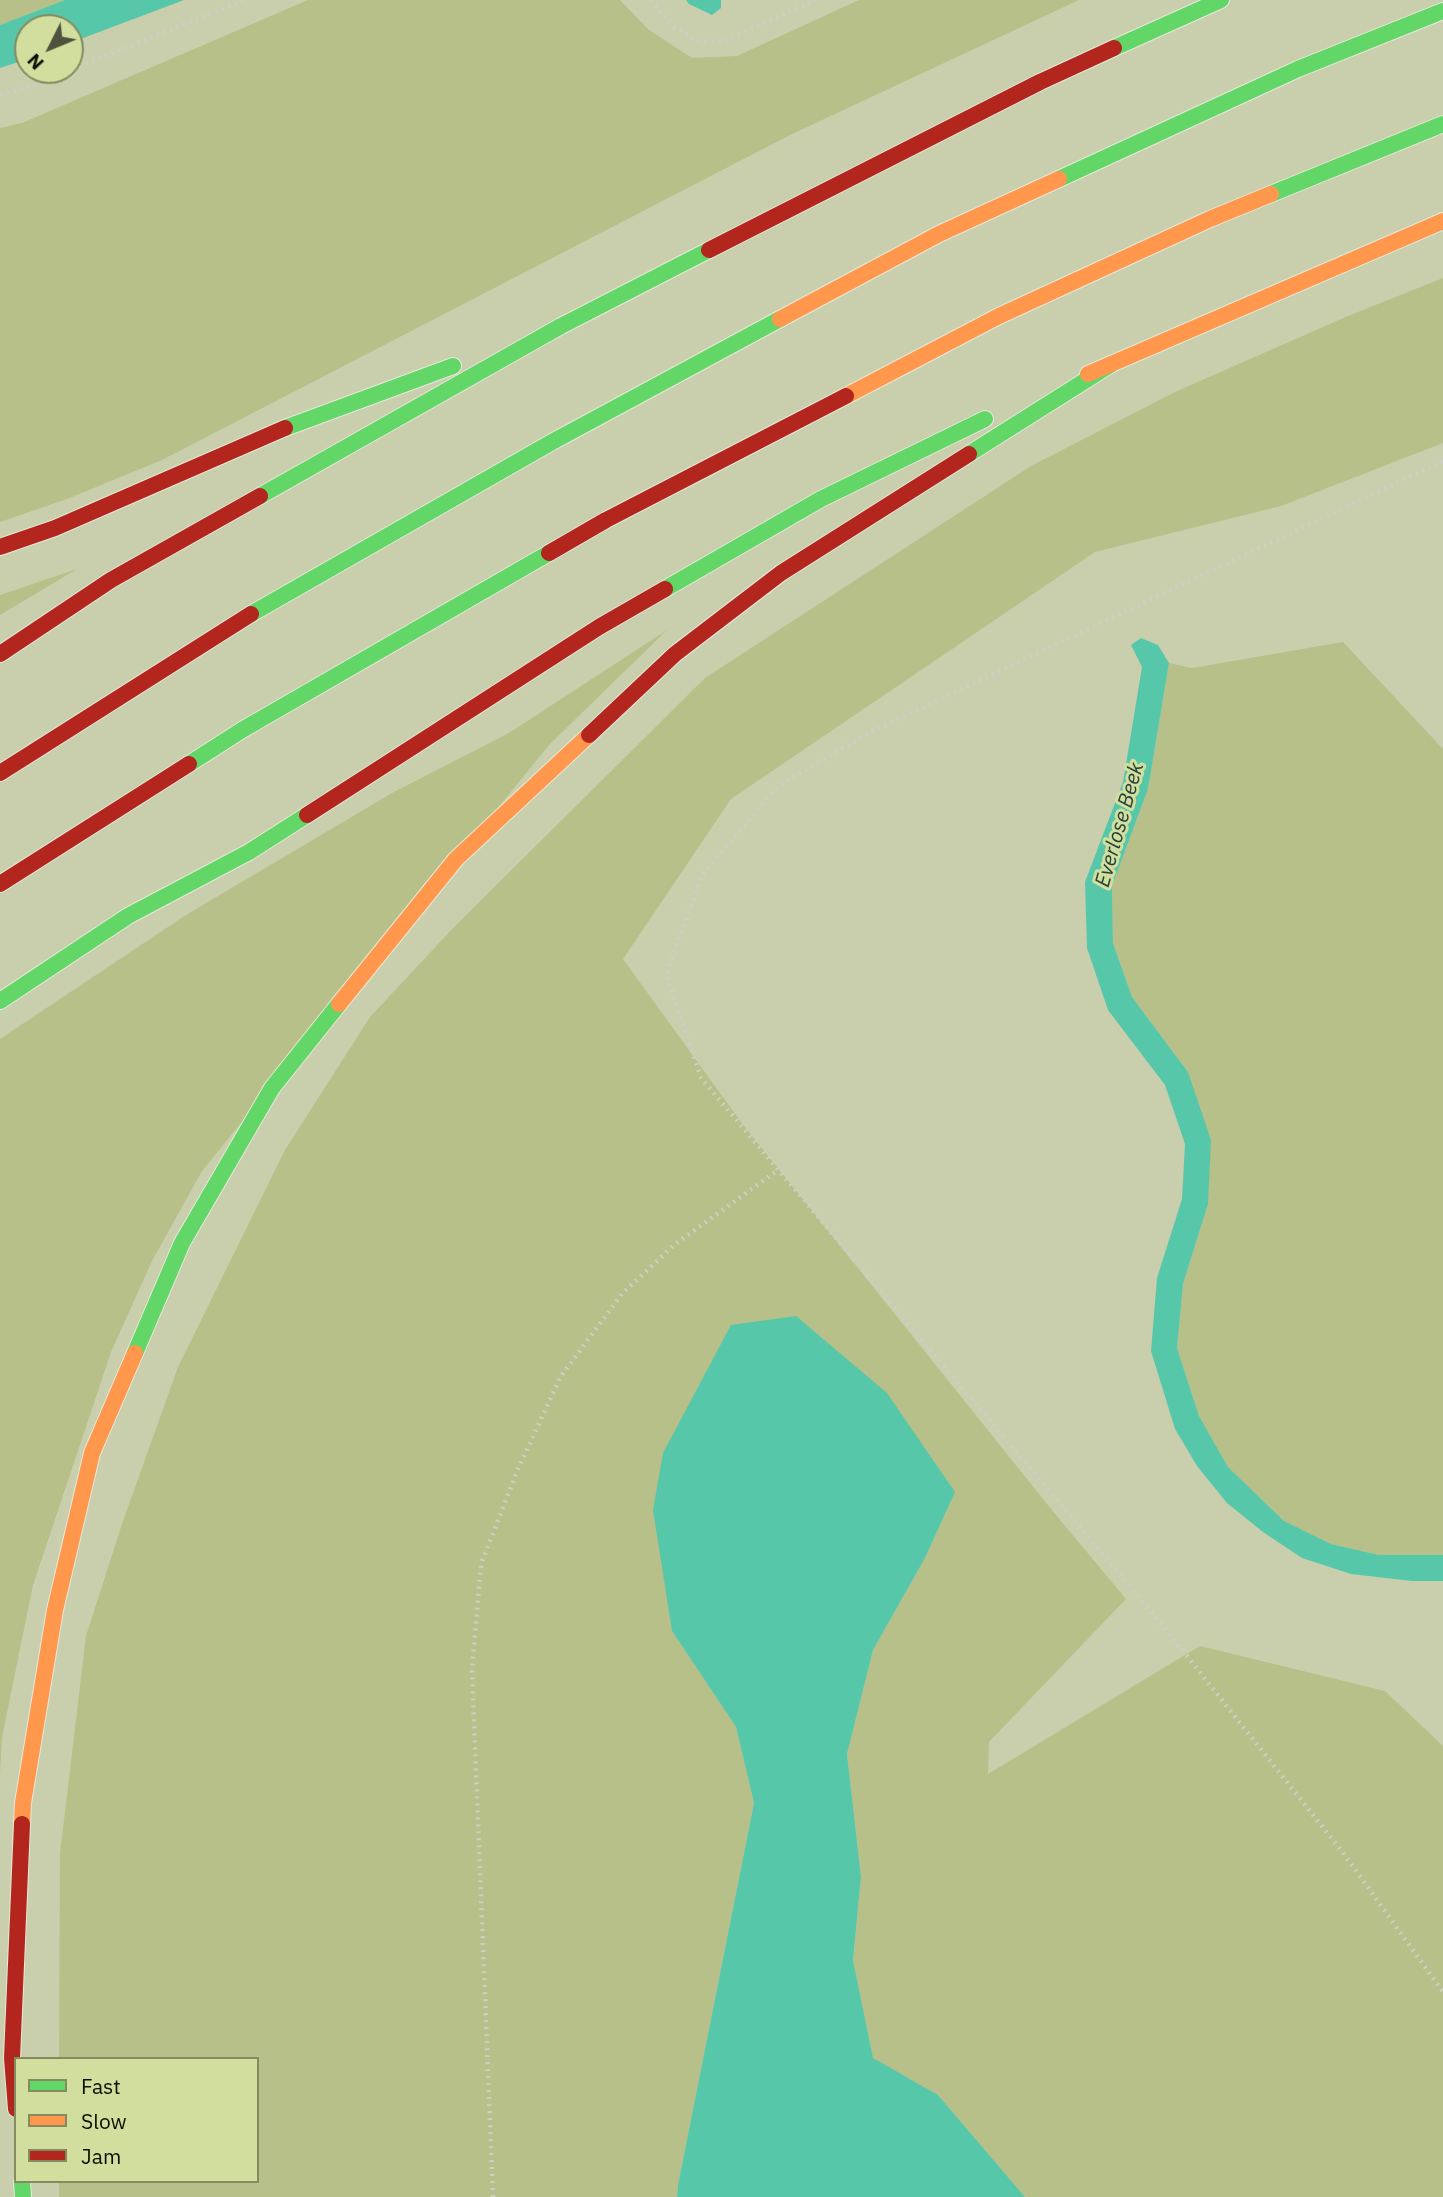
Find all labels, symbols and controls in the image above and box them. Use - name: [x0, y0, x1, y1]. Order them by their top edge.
- north arrow: [14, 14, 84, 84]
- text: N: [22, 49, 49, 75]
- water label: Everlose Beek: [1090, 760, 1150, 890]
- legend: [14, 2057, 259, 2183]
- text: Fast: [81, 2072, 121, 2100]
- text: Slow: [81, 2107, 127, 2135]
- text: Jam: [81, 2142, 121, 2170]

